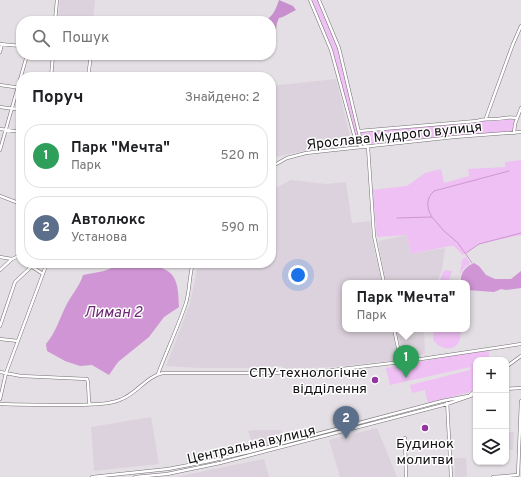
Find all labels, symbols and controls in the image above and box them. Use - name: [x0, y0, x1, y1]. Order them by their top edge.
- search box: [16, 16, 276, 60]
- icon: search: [30, 27, 52, 49]
- text: Пошук: [62, 29, 110, 48]
- text: Поруч: [32, 87, 84, 109]
- text: Знайдено: 2: [185, 90, 260, 106]
- street label: Ярослава Мудрого вулиця: [305, 119, 483, 154]
- text: Парк "Мечта": [71, 139, 170, 158]
- text: 1: [43, 148, 49, 164]
- text: 520 m: [221, 148, 259, 164]
- text: Парк: [71, 158, 101, 174]
- text: Автолюкс: [71, 211, 146, 230]
- text: 2: [42, 220, 50, 236]
- text: 590 m: [221, 220, 259, 236]
- text: Установа: [71, 230, 127, 246]
- your location: [288, 265, 308, 285]
- popup: [342, 280, 470, 332]
- text: Парк "Мечта": [357, 289, 455, 308]
- water label: Лиман 2: [84, 304, 143, 323]
- text: Парк: [357, 308, 387, 324]
- pin: 1: [393, 345, 419, 378]
- map controls: [473, 357, 509, 465]
- button: +: [473, 357, 509, 393]
- place label: СПУ технологічне відділення: [249, 365, 367, 398]
- marker: СПУ технологічне відділення: [370, 375, 380, 385]
- button: −: [473, 393, 509, 429]
- pin: 2: [333, 406, 359, 439]
- street label: Центральна вулиця: [185, 422, 317, 469]
- marker: Будинок молитви: [420, 423, 430, 433]
- button: layers: [473, 429, 509, 465]
- place label: Будинок молитви: [396, 436, 454, 469]

